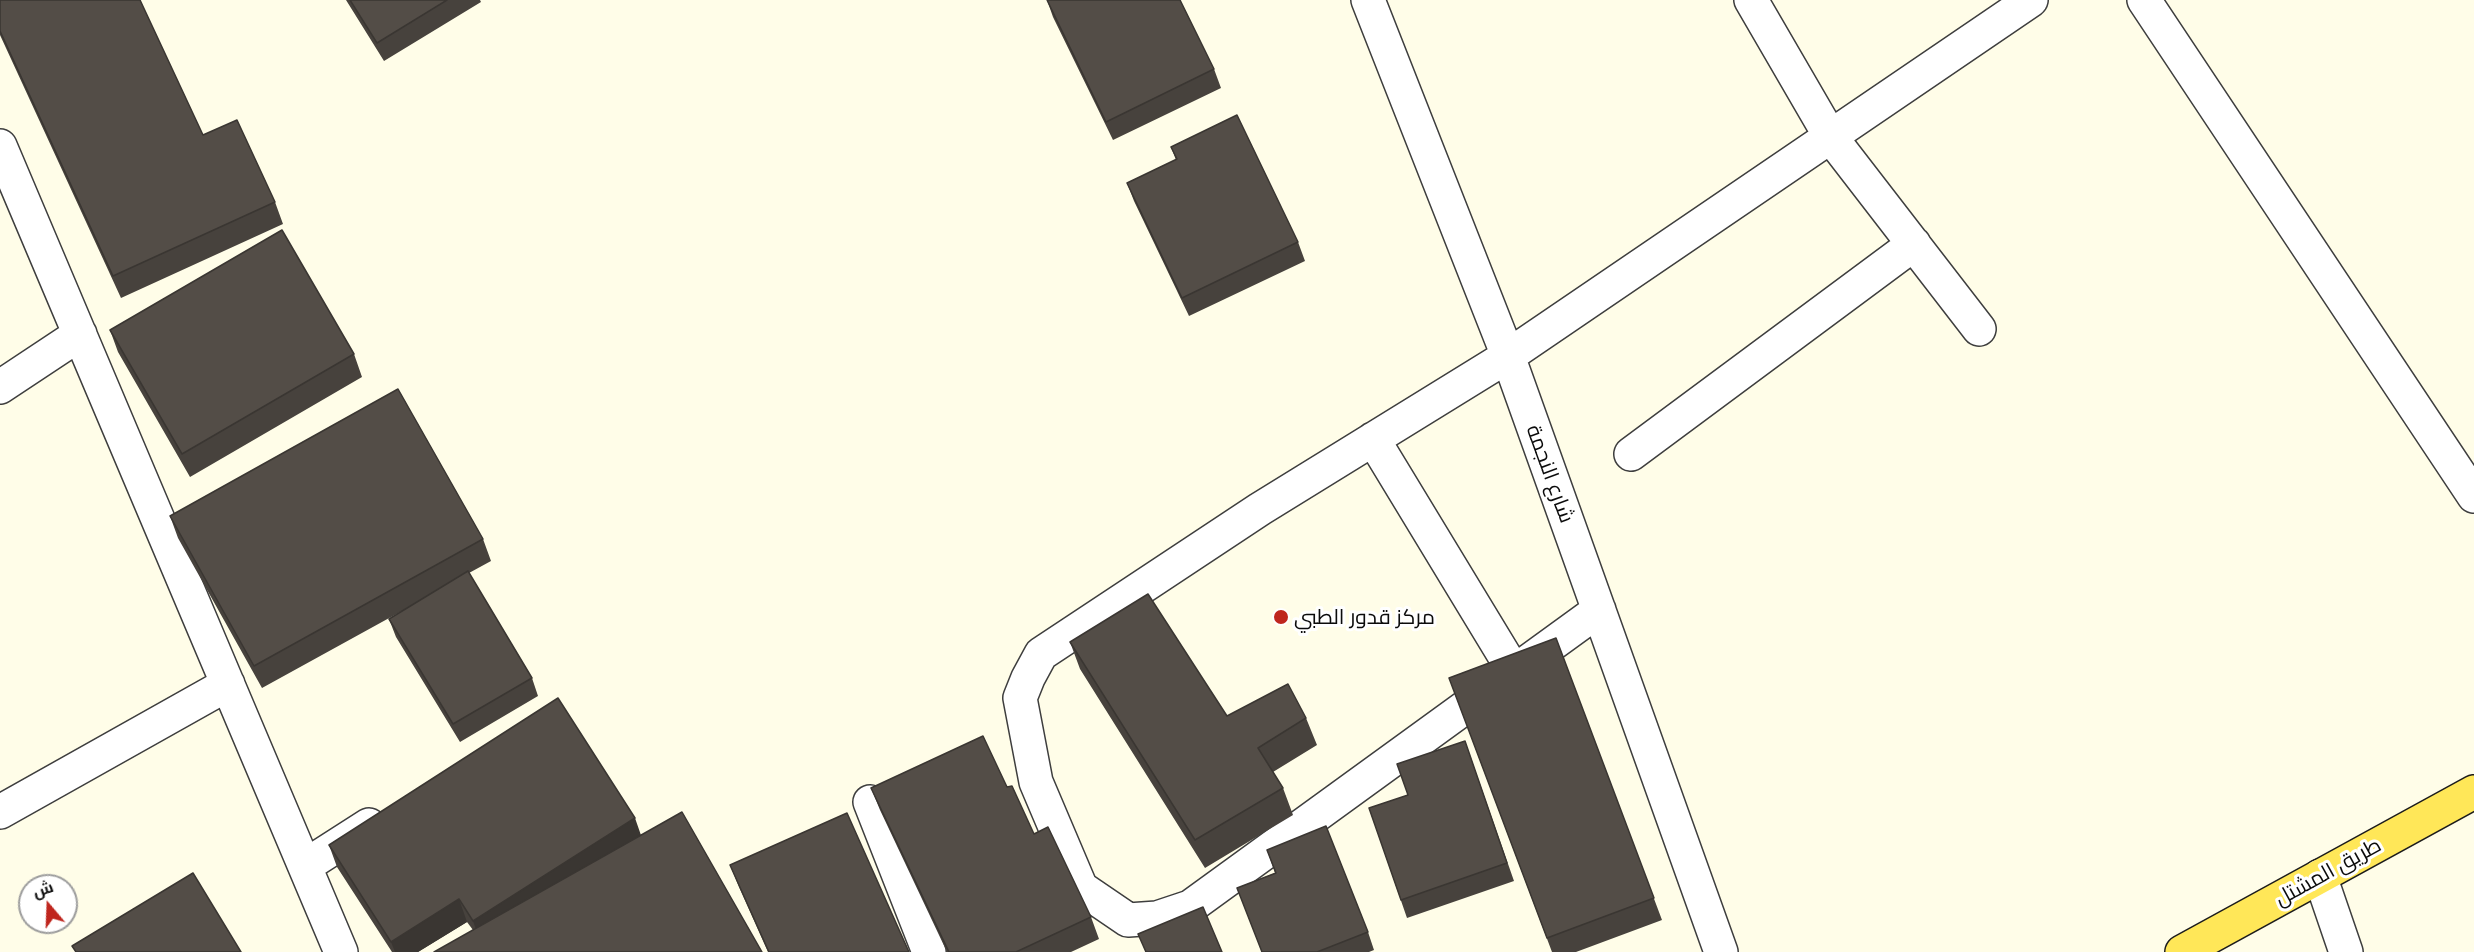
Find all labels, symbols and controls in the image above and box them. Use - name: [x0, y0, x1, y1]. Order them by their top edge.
- street label: شارع النجمة: [1521, 422, 1579, 526]
- place label: مركز قدور الطبي: [1294, 604, 1435, 630]
- marker: مركز قدور الطبي: [1272, 608, 1290, 626]
- street label: طريق المشتل: [2270, 832, 2386, 912]
- north arrow: [18, 874, 78, 934]
- text: ش: [30, 875, 56, 902]

